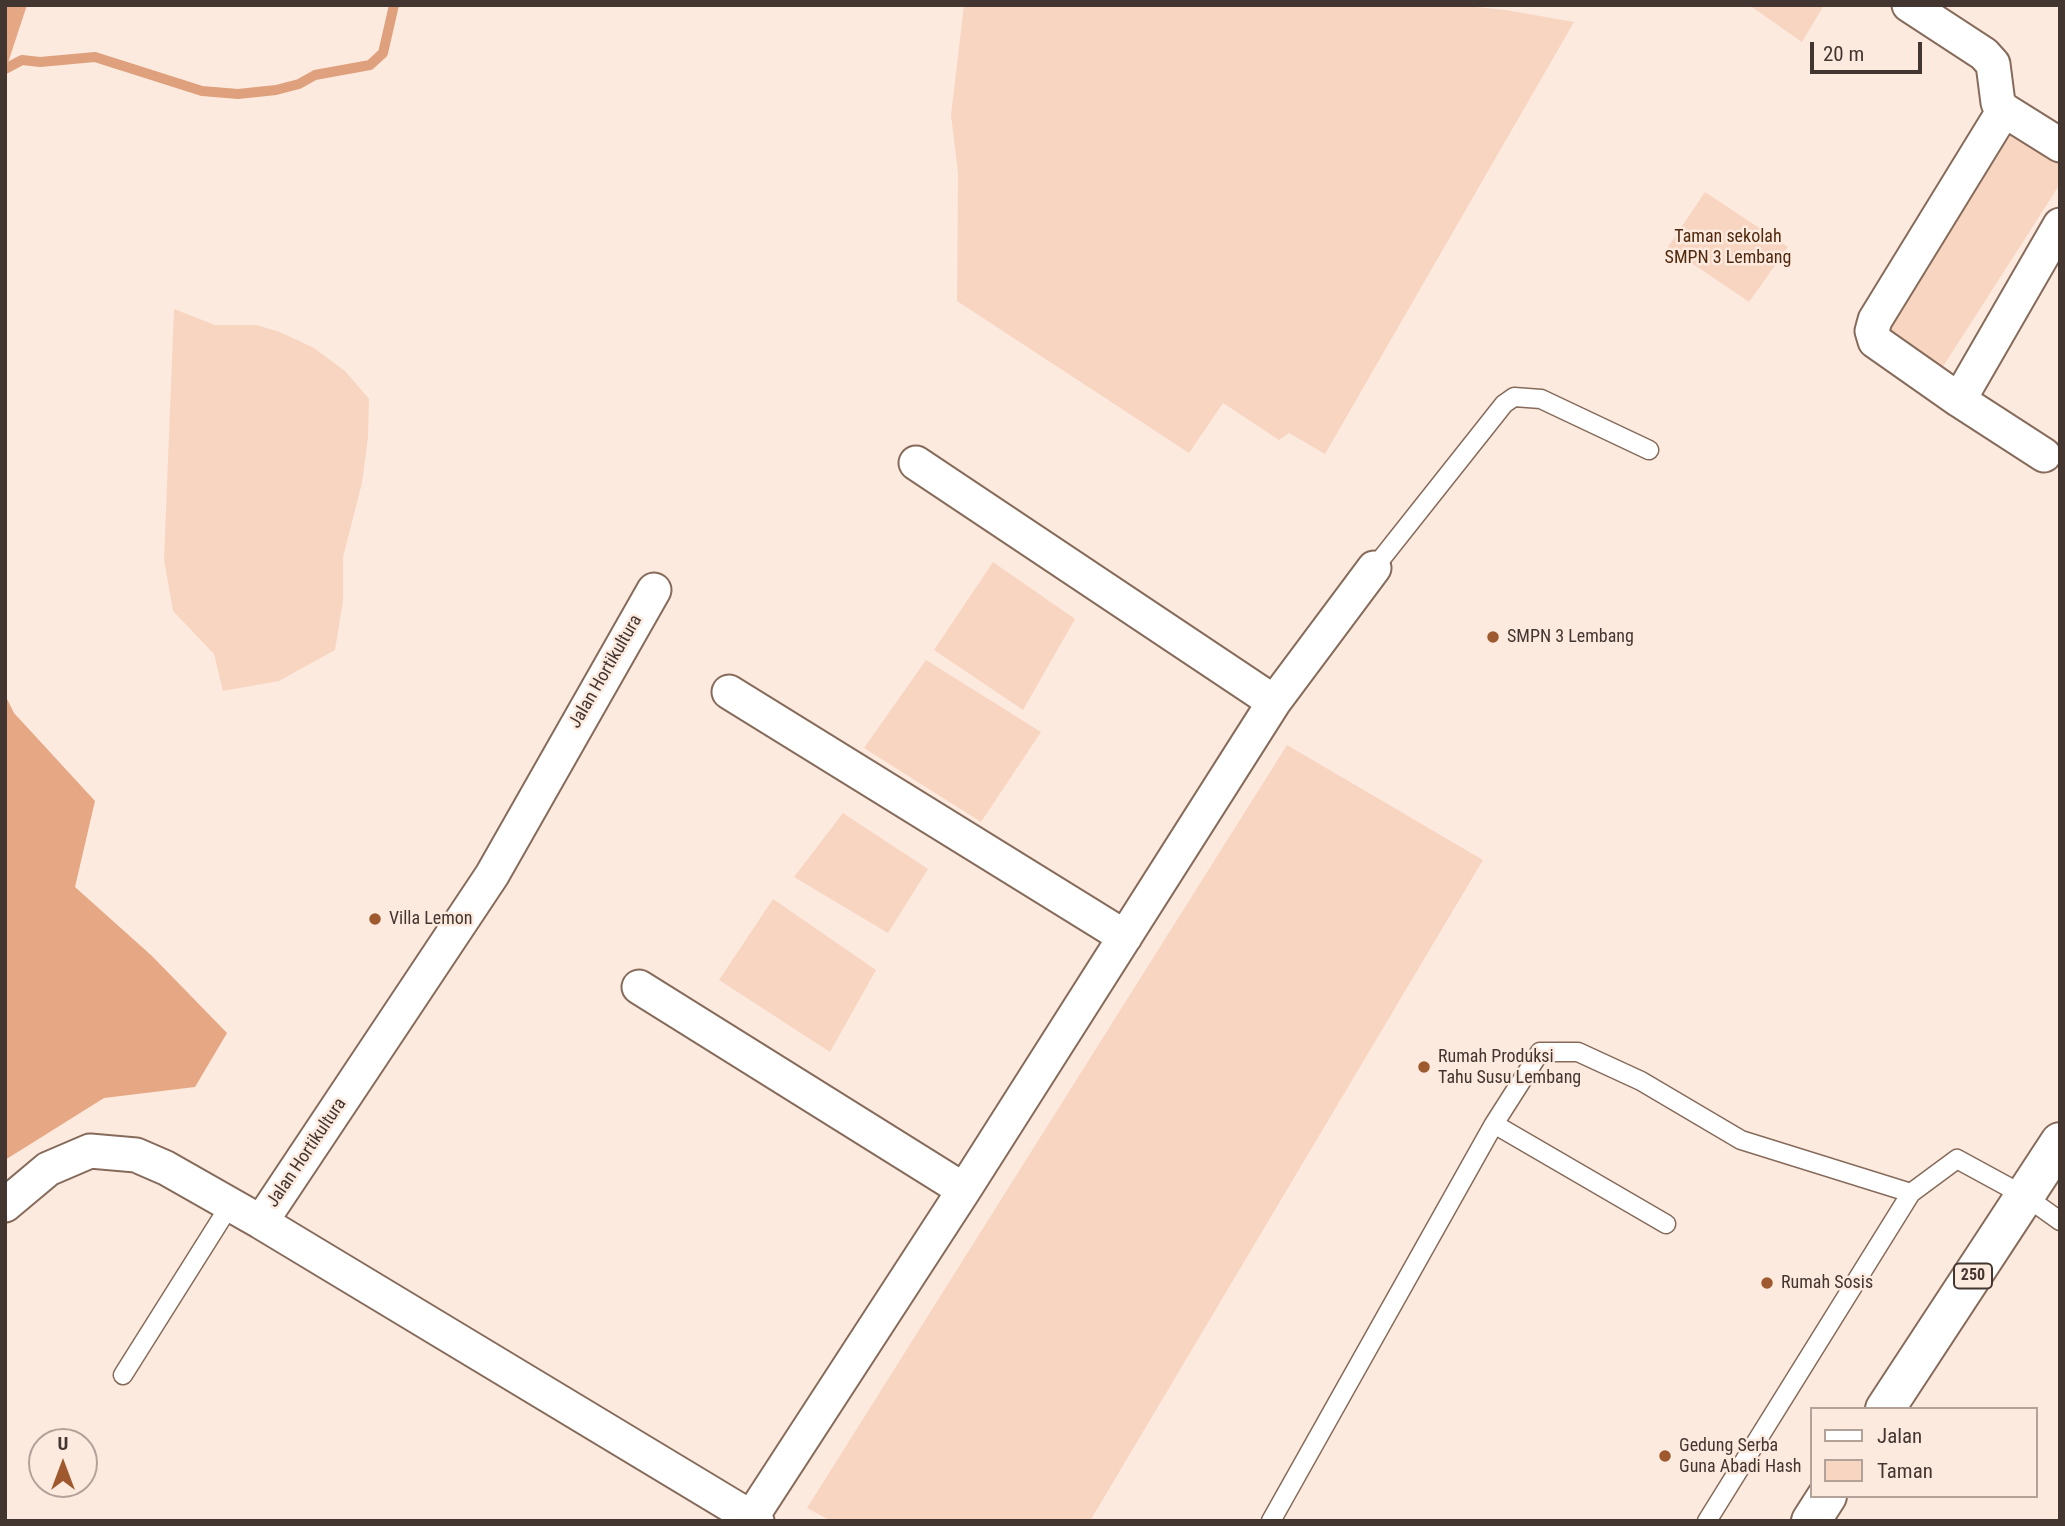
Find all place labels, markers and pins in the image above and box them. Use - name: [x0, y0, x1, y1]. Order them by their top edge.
- place label: SMPN 3 Lembang: [1507, 626, 1634, 648]
- marker: SMPN 3 Lembang: [1485, 629, 1501, 645]
- place label: Villa Lemon: [389, 908, 473, 930]
- marker: Villa Lemon: [367, 911, 383, 927]
- place label: Rumah Produksi Tahu Susu Lembang: [1438, 1046, 1581, 1088]
- marker: Rumah Produksi Tahu Susu Lembang: [1416, 1059, 1432, 1075]
- place label: Rumah Sosis: [1781, 1272, 1873, 1294]
- marker: Rumah Sosis: [1759, 1275, 1775, 1291]
- place label: Gedung Serba Guna Abadi Hash: [1679, 1435, 1802, 1478]
- marker: Gedung Serba Guna Abadi Hash: [1657, 1448, 1673, 1464]

